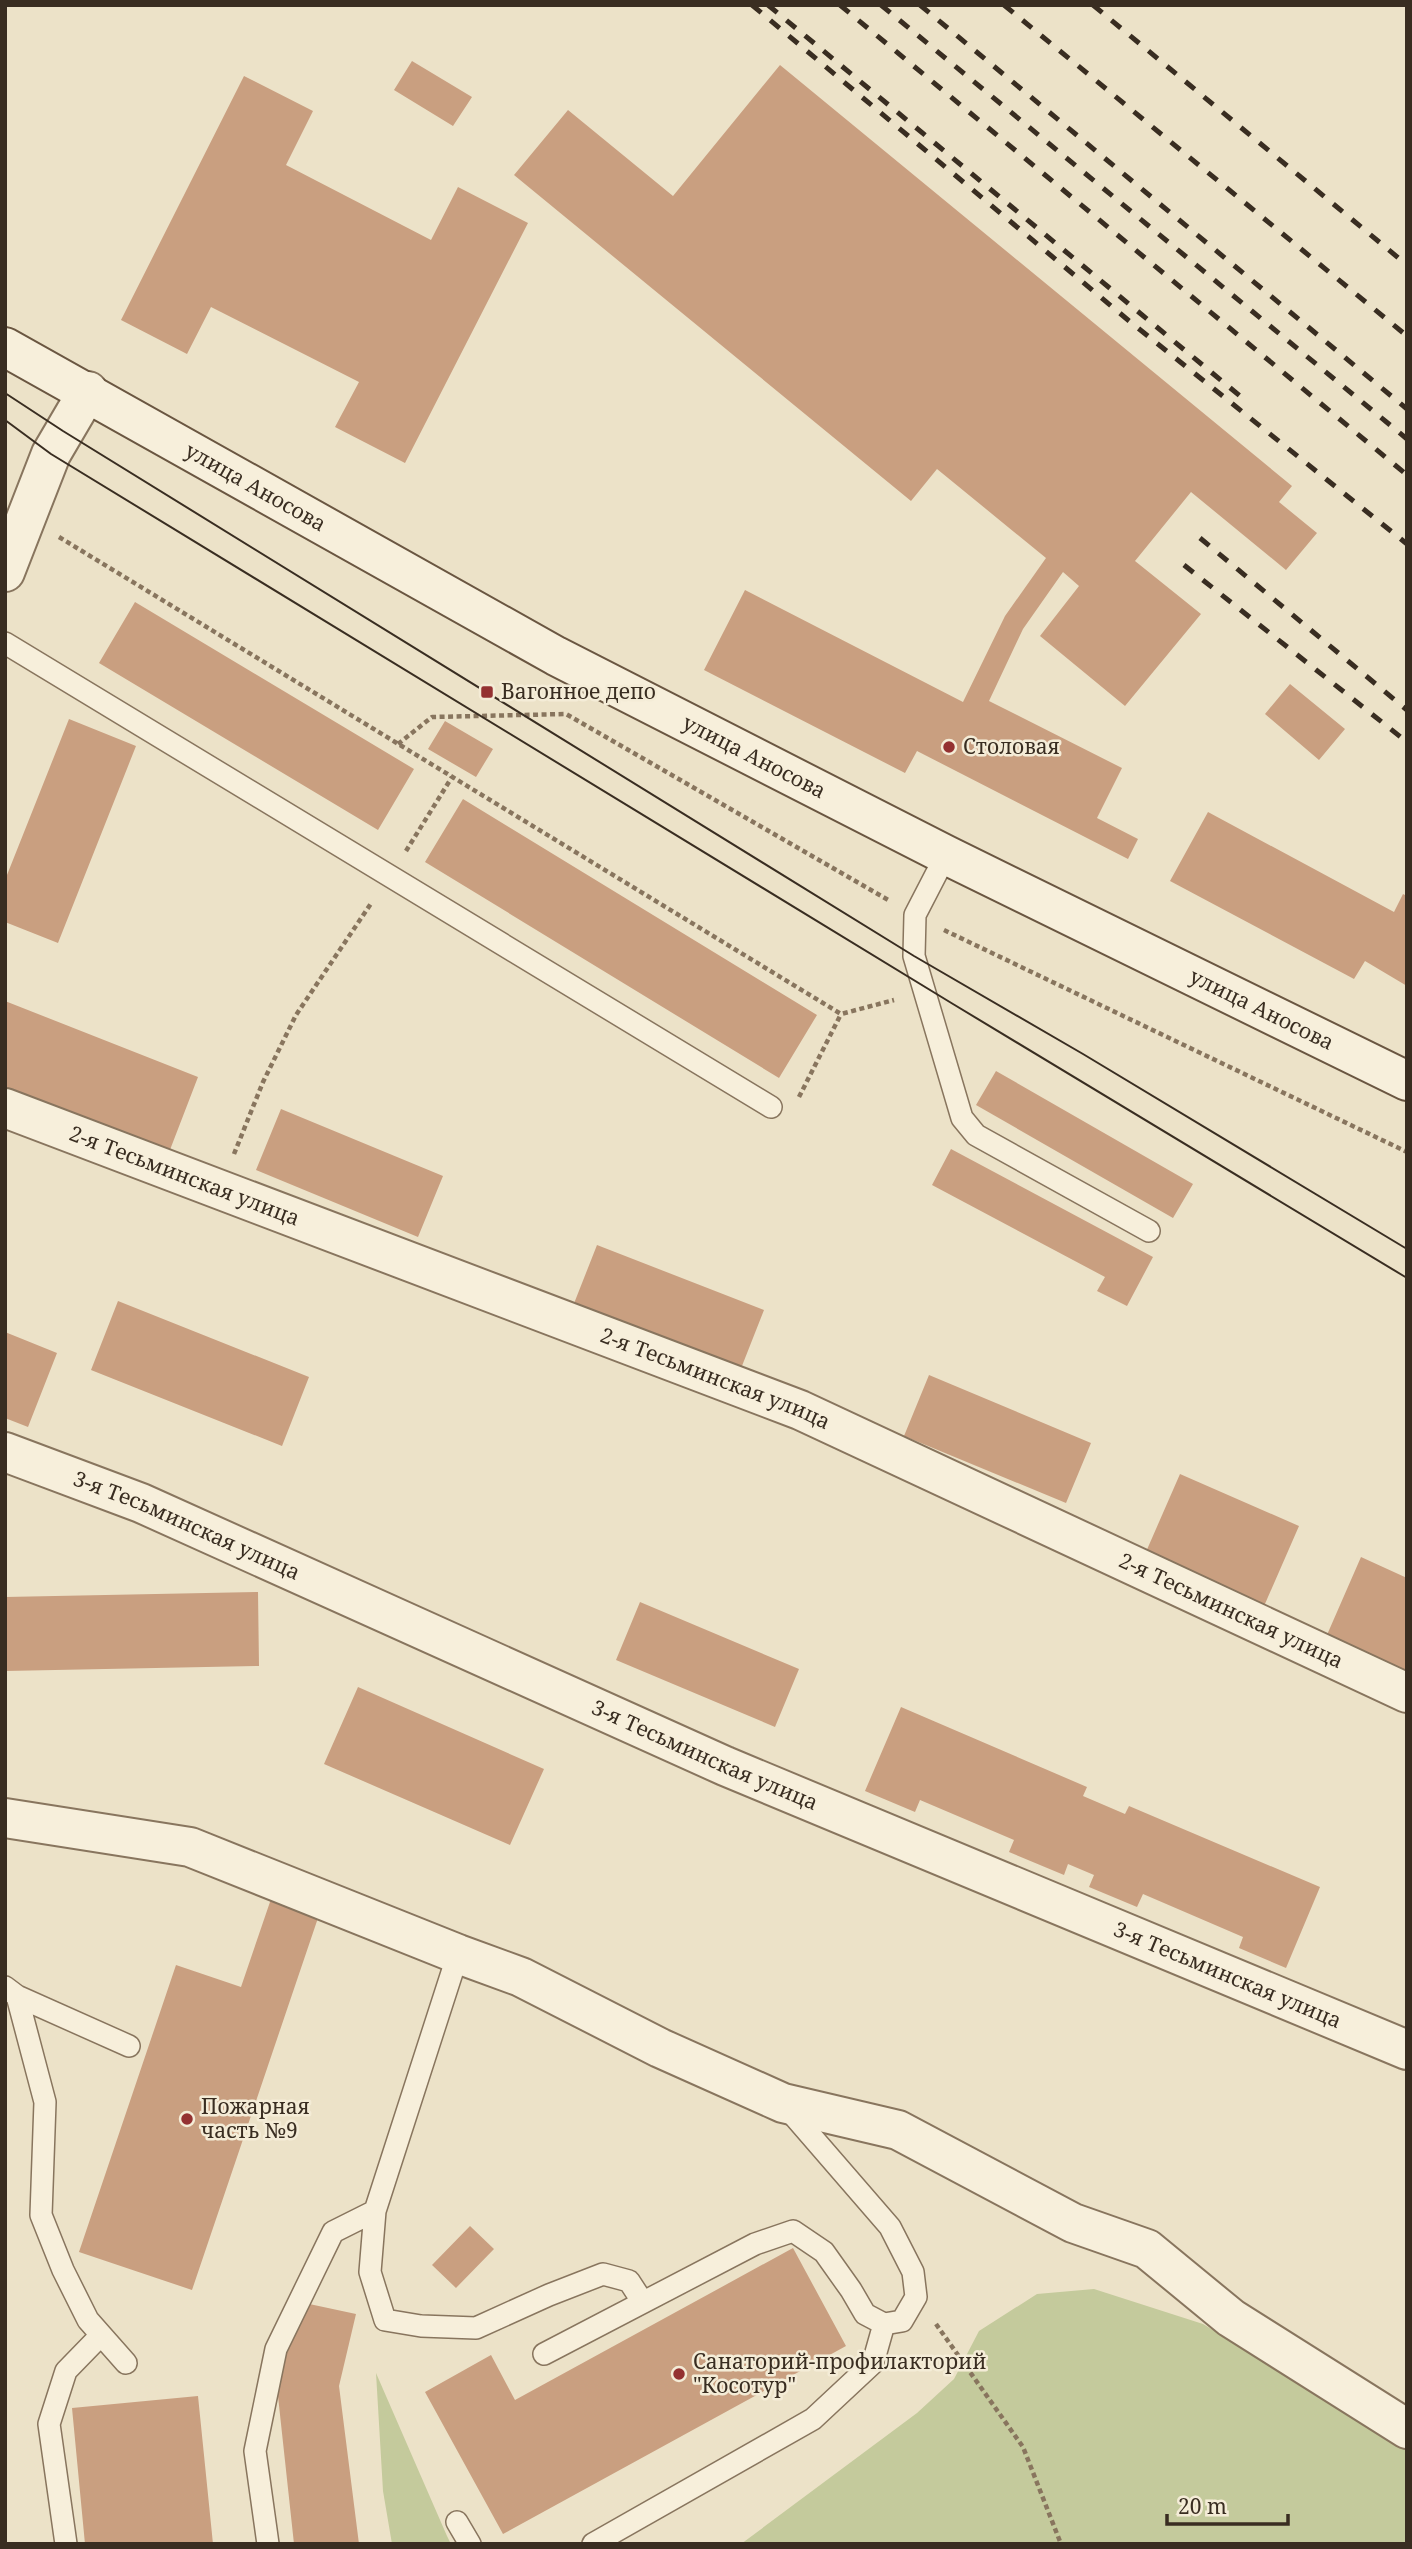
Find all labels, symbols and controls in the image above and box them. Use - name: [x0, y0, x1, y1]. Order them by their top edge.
- street label: улица Аносова: [180, 436, 331, 537]
- place label: Вагонное депо: [501, 677, 656, 705]
- marker: Вагонное депо: [479, 684, 495, 700]
- street label: улица Аносова: [678, 708, 831, 804]
- place label: Столовая: [963, 732, 1060, 760]
- marker: Столовая: [941, 739, 957, 755]
- street label: улица Аносова: [1185, 962, 1339, 1056]
- street label: 2-я Тесьминская улица: [66, 1119, 304, 1232]
- street label: 2-я Тесьминская улица: [597, 1320, 835, 1435]
- street label: 3-я Тесьминская улица: [70, 1464, 305, 1586]
- street label: 2-я Тесьминская улица: [1115, 1546, 1348, 1674]
- street label: 3-я Тесьминская улица: [588, 1693, 823, 1816]
- street label: 3-я Тесьминская улица: [1110, 1914, 1346, 2034]
- place label: Пожарная часть №9: [201, 2092, 310, 2144]
- marker: Пожарная часть №9: [179, 2111, 195, 2127]
- place label: Санаторий-профилакторий "Косотур": [693, 2347, 986, 2399]
- marker: Санаторий-профилакторий "Косотур": [671, 2366, 687, 2382]
- scale bar: [1167, 2482, 1288, 2526]
- text: 20 m: [1178, 2492, 1227, 2520]

